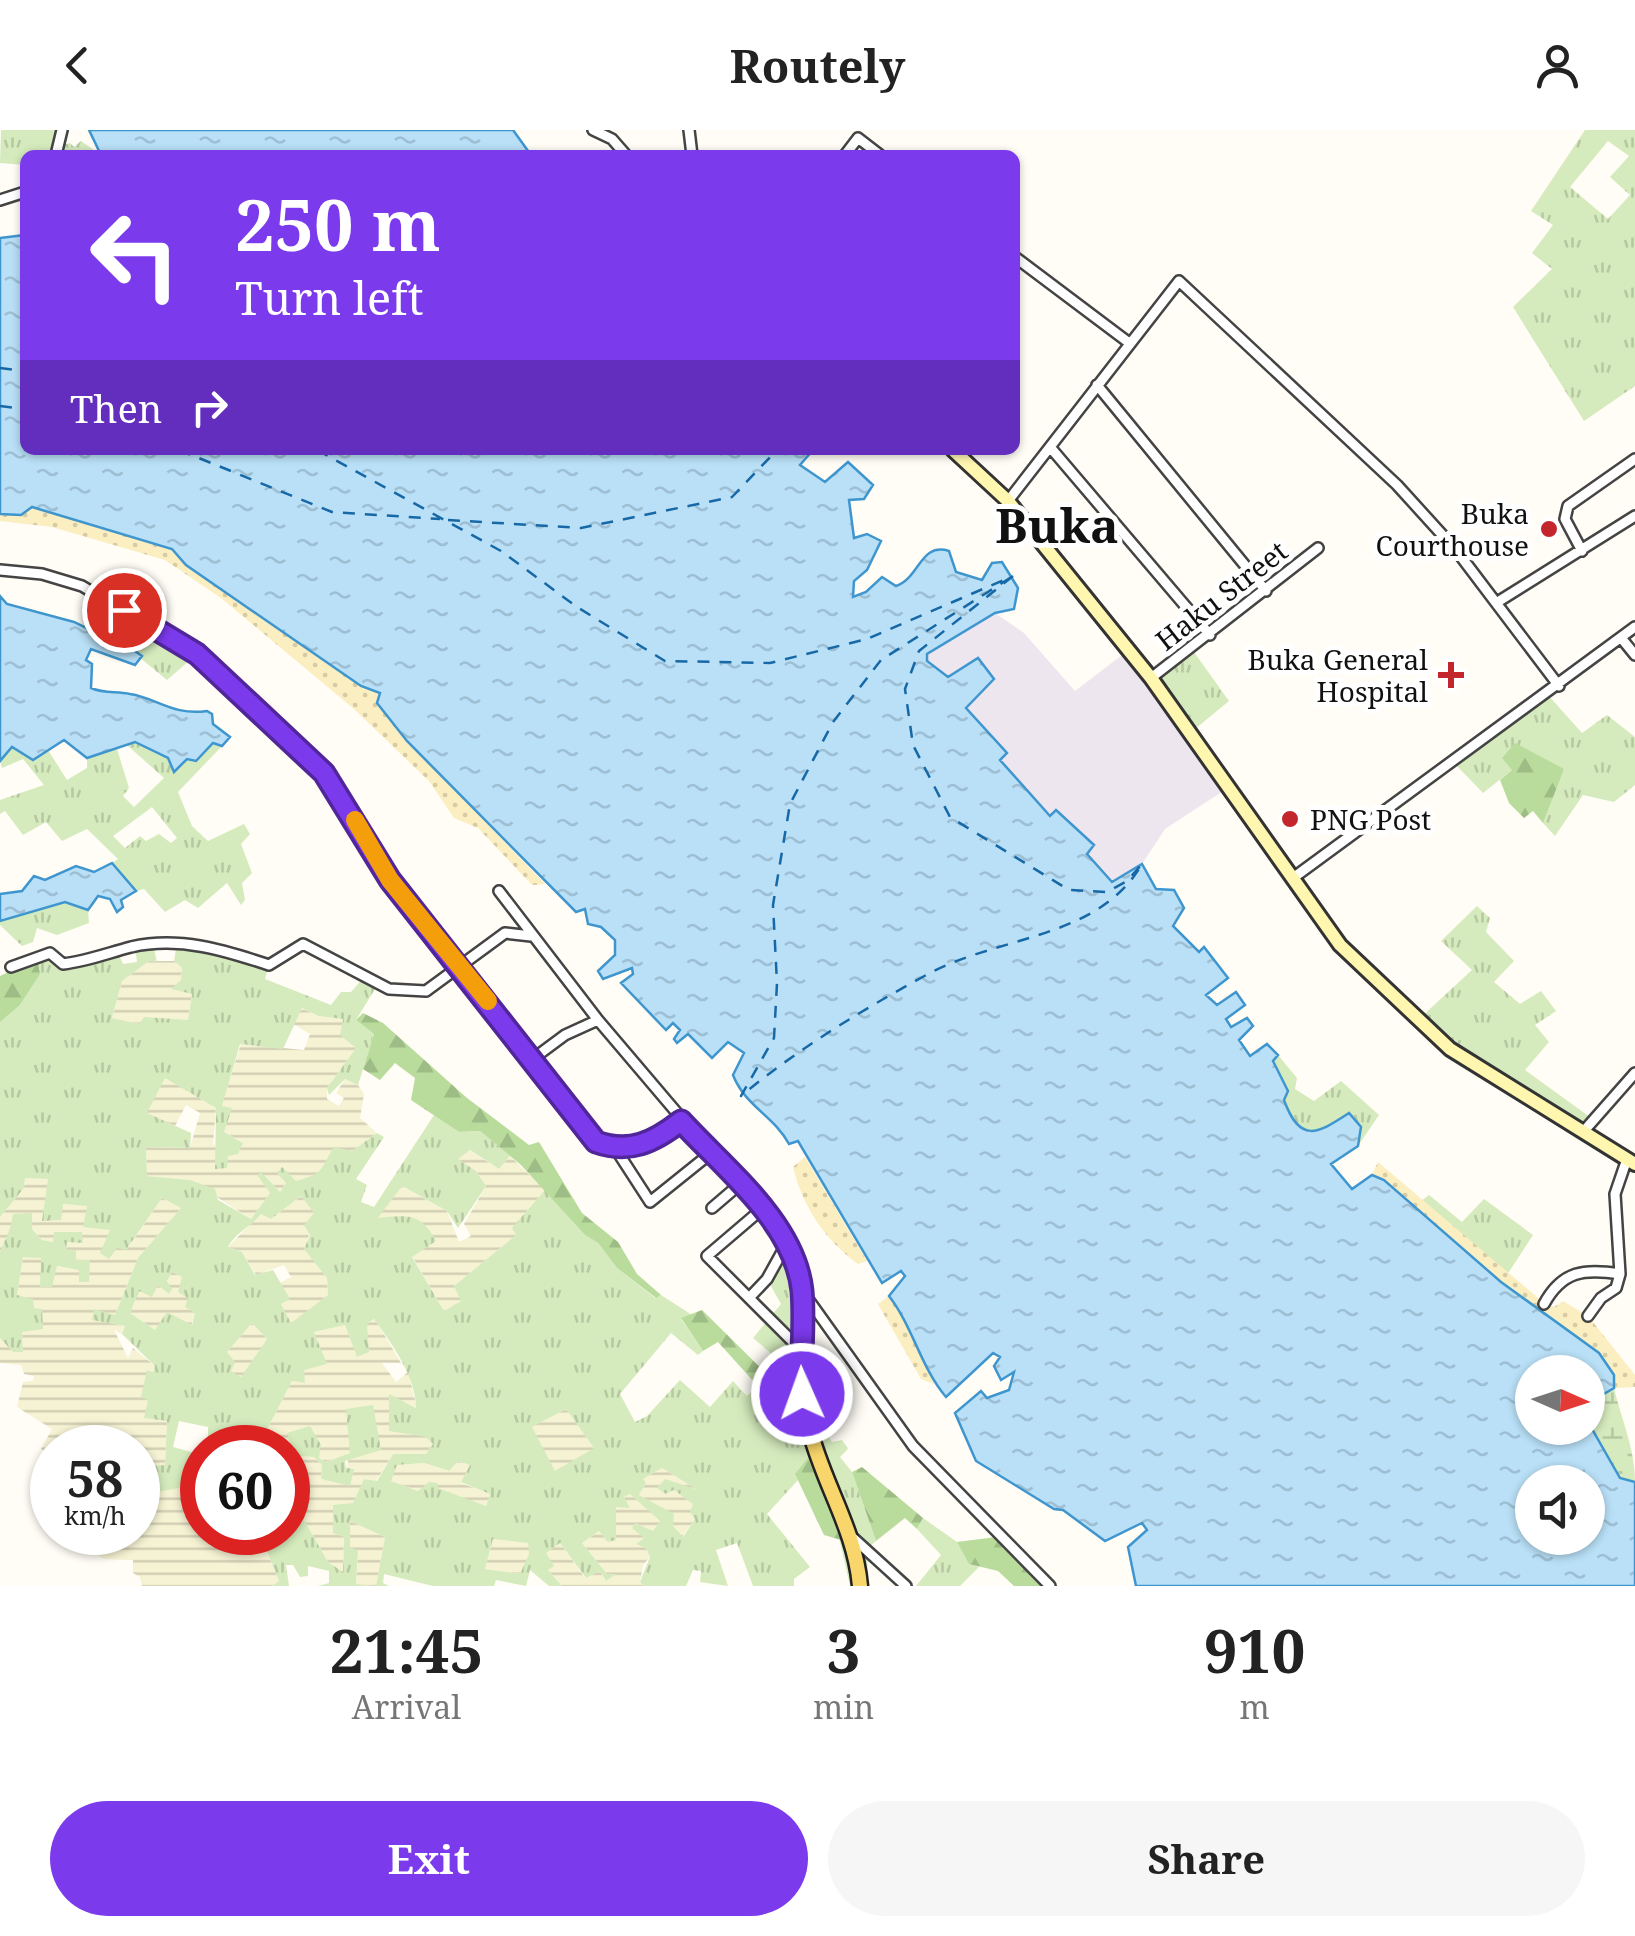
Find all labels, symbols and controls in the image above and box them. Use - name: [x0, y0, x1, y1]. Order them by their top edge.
- text: Routely: [730, 35, 905, 96]
- icon: back: [50, 38, 105, 93]
- icon: person: [1530, 38, 1585, 93]
- text: 250 m: [235, 176, 441, 272]
- icon: left: [70, 190, 200, 320]
- text: Turn left: [235, 267, 424, 328]
- icon: right: [182, 380, 237, 435]
- text: Then: [70, 382, 162, 434]
- district label: Buka: [995, 492, 1119, 557]
- place label: Buka Courthouse: [1376, 494, 1529, 564]
- marker: Buka Courthouse: [1538, 518, 1560, 540]
- street label: Haku Street: [1147, 531, 1295, 658]
- pin: [82, 568, 167, 653]
- icon: arrive: [97, 583, 152, 638]
- place label: Buka General Hospital: [1247, 640, 1428, 710]
- marker: Buka General Hospital: [1438, 662, 1464, 688]
- place label: PNG Post: [1310, 800, 1431, 838]
- marker: PNG Post: [1279, 808, 1301, 830]
- position arrow: [750, 1342, 854, 1446]
- north arrow: [1515, 1355, 1605, 1445]
- map controls: [1515, 1355, 1605, 1555]
- speed limit sign: 60: [180, 1425, 310, 1555]
- text: 58: [67, 1444, 123, 1512]
- button: sound: [1515, 1465, 1605, 1555]
- text: km/h: [64, 1498, 126, 1532]
- text: 21:45: [330, 1609, 483, 1691]
- text: 3: [827, 1609, 861, 1691]
- text: 910: [1204, 1609, 1305, 1691]
- text: Arrival: [352, 1685, 461, 1728]
- text: min: [813, 1685, 874, 1728]
- text: m: [1239, 1685, 1270, 1728]
- button: Exit: [50, 1801, 808, 1916]
- button: Share: [828, 1801, 1585, 1916]

